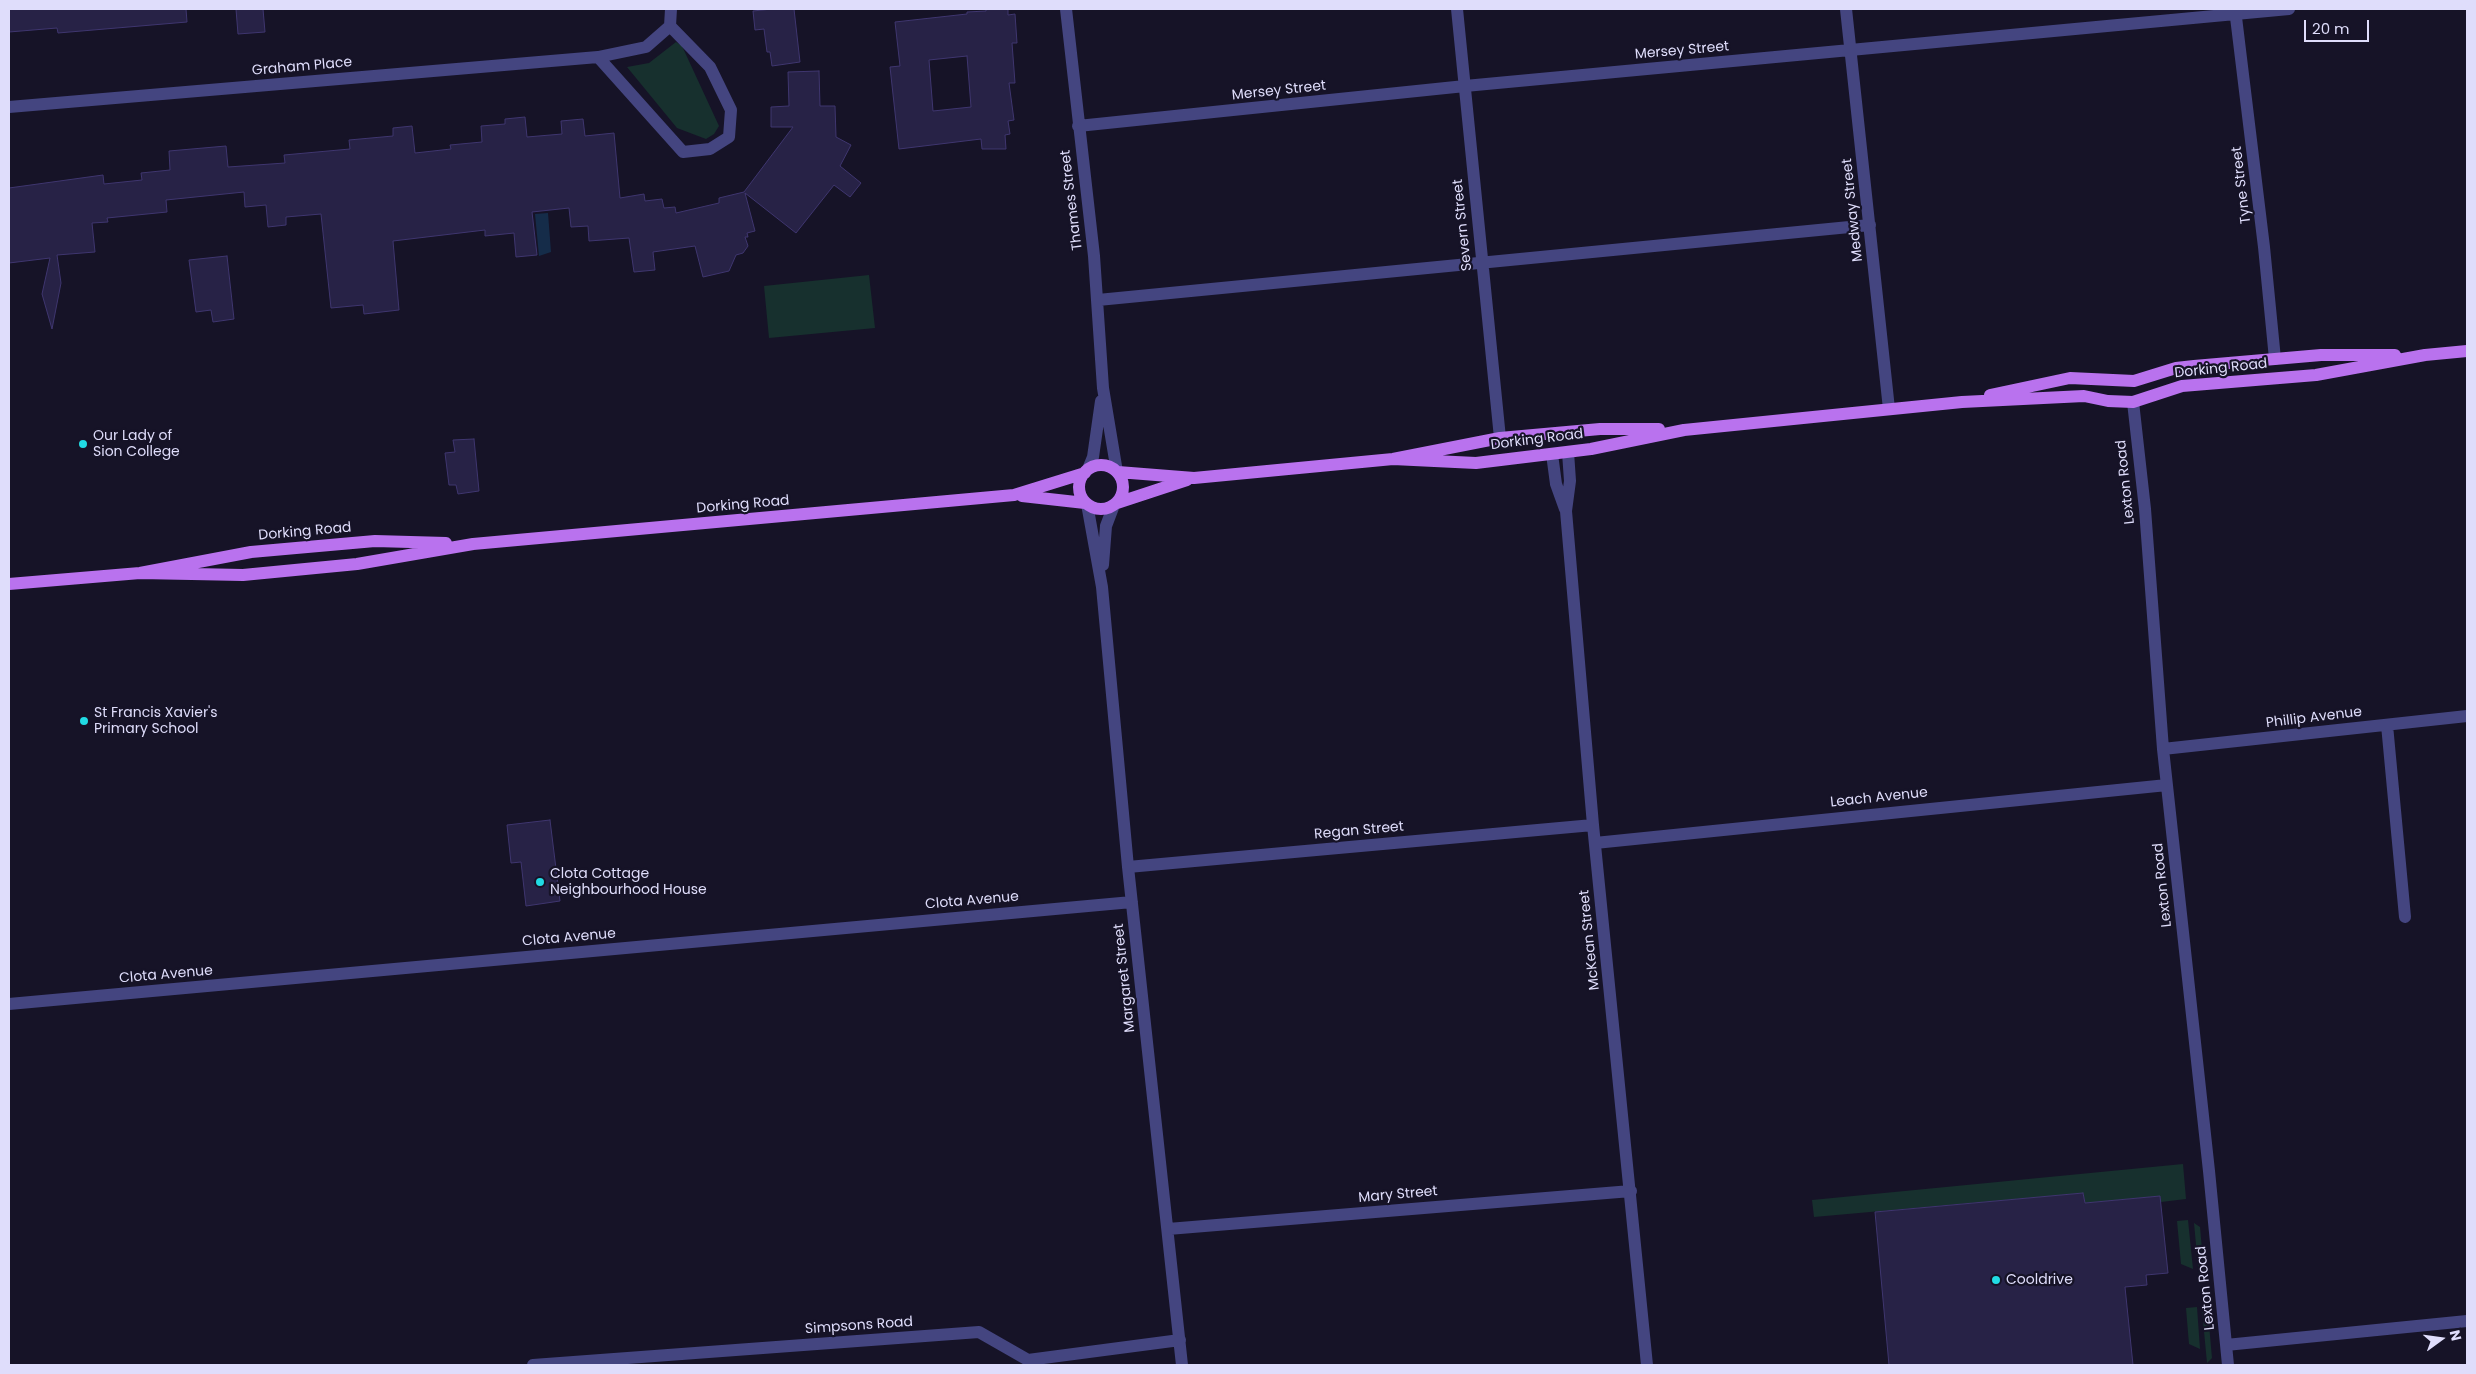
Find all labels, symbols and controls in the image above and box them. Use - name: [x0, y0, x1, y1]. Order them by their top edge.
- scale bar: [2306, 10, 2371, 42]
- text: 20 m: [2312, 18, 2350, 39]
- street label: Mersey Street: [1634, 39, 1730, 63]
- street label: Graham Place: [251, 54, 353, 80]
- street label: Mersey Street: [1231, 78, 1327, 104]
- street label: Tyne Street: [2229, 145, 2255, 225]
- street label: Thames Street: [1057, 149, 1087, 251]
- street label: Medway Street: [1839, 158, 1867, 262]
- street label: Severn Street: [1450, 178, 1476, 272]
- street label: Dorking Road: [2174, 356, 2268, 382]
- street label: Dorking Road: [1490, 426, 1584, 454]
- place label: Our Lady of Sion College: [93, 428, 180, 461]
- marker: Our Lady of Sion College: [77, 438, 89, 450]
- street label: Lexton Road: [2113, 439, 2139, 525]
- street label: Dorking Road: [696, 493, 790, 517]
- street label: Dorking Road: [258, 520, 352, 544]
- street label: Phillip Avenue: [2265, 704, 2363, 732]
- place label: St Francis Xavier's Primary School: [94, 705, 218, 738]
- marker: St Francis Xavier's Primary School: [78, 715, 90, 727]
- street label: Leach Avenue: [1829, 785, 1929, 811]
- street label: Regan Street: [1314, 819, 1404, 843]
- street label: Lexton Road: [2150, 842, 2176, 928]
- place label: Clota Cottage Neighbourhood House: [550, 866, 707, 899]
- marker: Clota Cottage Neighbourhood House: [534, 876, 546, 888]
- street label: Clota Avenue: [924, 889, 1020, 913]
- street label: McKean Street: [1576, 889, 1604, 991]
- street label: Margaret Street: [1111, 923, 1139, 1033]
- street label: Clota Avenue: [521, 926, 617, 950]
- street label: Clota Avenue: [118, 963, 214, 987]
- street label: Mary Street: [1358, 1183, 1438, 1207]
- street label: Lexton Road: [2193, 1245, 2219, 1331]
- place label: Cooldrive: [2006, 1272, 2073, 1288]
- marker: Cooldrive: [1990, 1274, 2002, 1286]
- street label: Simpsons Road: [804, 1314, 914, 1338]
- north arrow: [2416, 1314, 2466, 1364]
- text: N: [2445, 1328, 2467, 1343]

